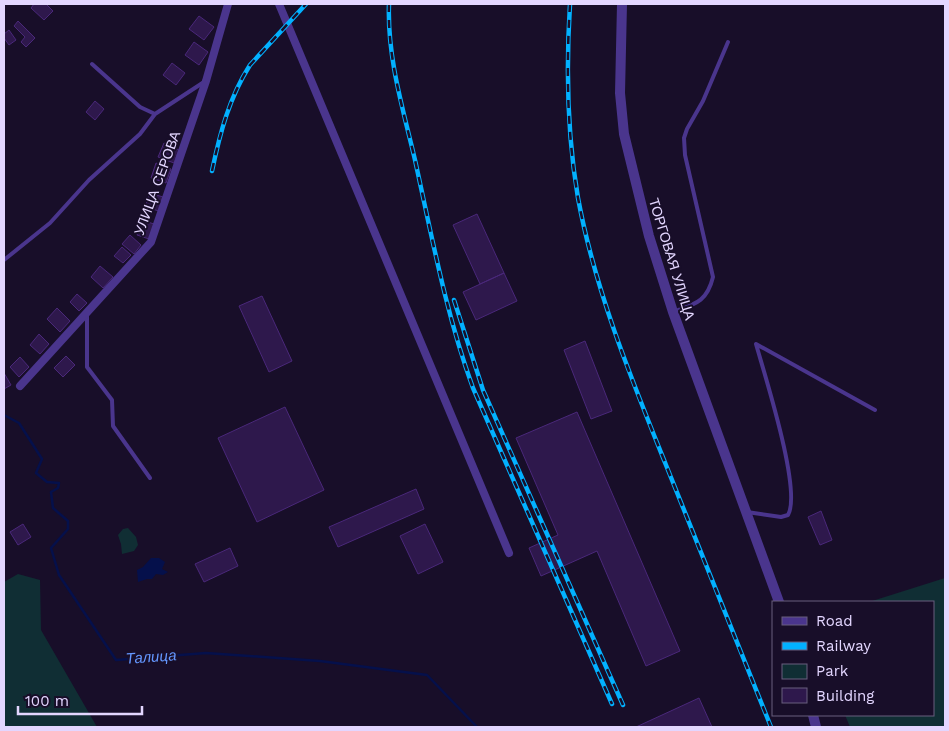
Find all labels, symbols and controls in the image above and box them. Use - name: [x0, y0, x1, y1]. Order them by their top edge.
- street label: УЛИЦА СЕРОВА: [131, 128, 184, 237]
- street label: ТОРГОВАЯ УЛИЦА: [646, 196, 698, 322]
- legend: [772, 601, 934, 716]
- text: Road: [816, 612, 853, 630]
- text: Railway: [816, 637, 871, 655]
- water label: Талица: [125, 646, 177, 668]
- text: Park: [816, 662, 849, 680]
- scale bar: [18, 684, 141, 716]
- text: Building: [816, 687, 874, 705]
- text: 100 m: [25, 692, 69, 710]

